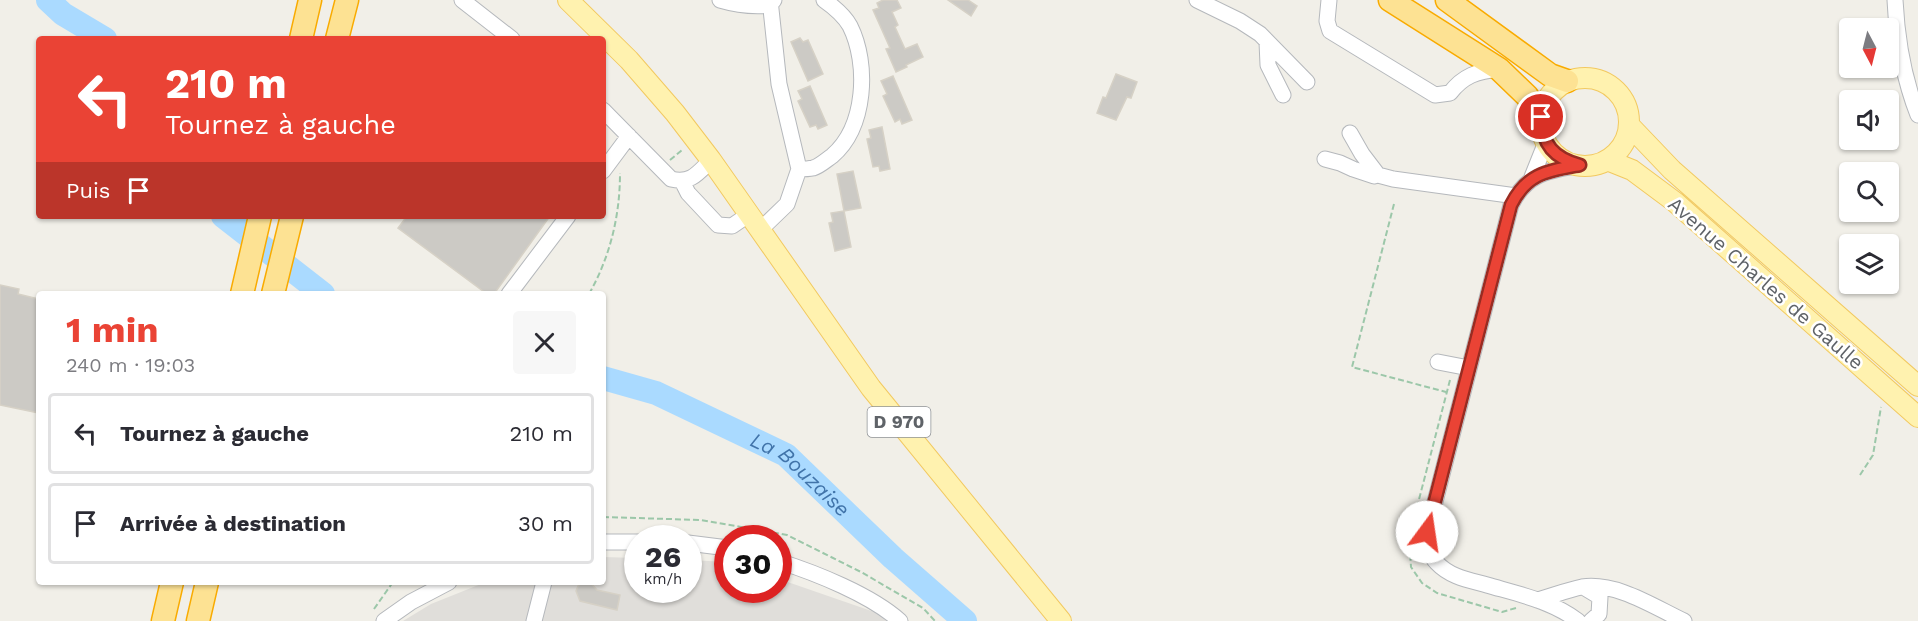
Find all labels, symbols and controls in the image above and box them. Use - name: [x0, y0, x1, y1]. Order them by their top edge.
- north arrow: [1839, 18, 1899, 78]
- map controls: [1839, 18, 1899, 294]
- text: 210 m: [165, 59, 287, 108]
- icon: left: [66, 60, 144, 138]
- button: sound: [1839, 90, 1899, 150]
- pin: [1515, 91, 1566, 142]
- icon: arrive: [1524, 100, 1557, 133]
- text: Tournez à gauche: [165, 109, 396, 141]
- button: search: [1839, 162, 1899, 222]
- icon: arrive: [122, 174, 155, 207]
- text: Puis: [66, 178, 110, 203]
- street label: Avenue Charles de Gaulle: [1663, 192, 1869, 374]
- button: layers: [1839, 234, 1899, 294]
- text: 1 min: [66, 309, 158, 351]
- button: close: [513, 311, 576, 374]
- text: 240 m · 19:03: [66, 353, 195, 377]
- road number: D 970: [868, 407, 930, 437]
- icon: left: [69, 417, 102, 450]
- text: Tournez à gauche: [120, 421, 309, 446]
- text: 210 m: [509, 421, 573, 446]
- water label: La Bouzaise: [747, 427, 855, 522]
- position arrow: [1395, 500, 1459, 564]
- icon: arrive: [69, 507, 102, 540]
- text: Arrivée à destination: [120, 511, 346, 536]
- text: 30 m: [518, 511, 573, 536]
- speed limit sign: 30: [714, 525, 792, 603]
- text: 26: [645, 539, 681, 574]
- text: km/h: [644, 570, 682, 588]

